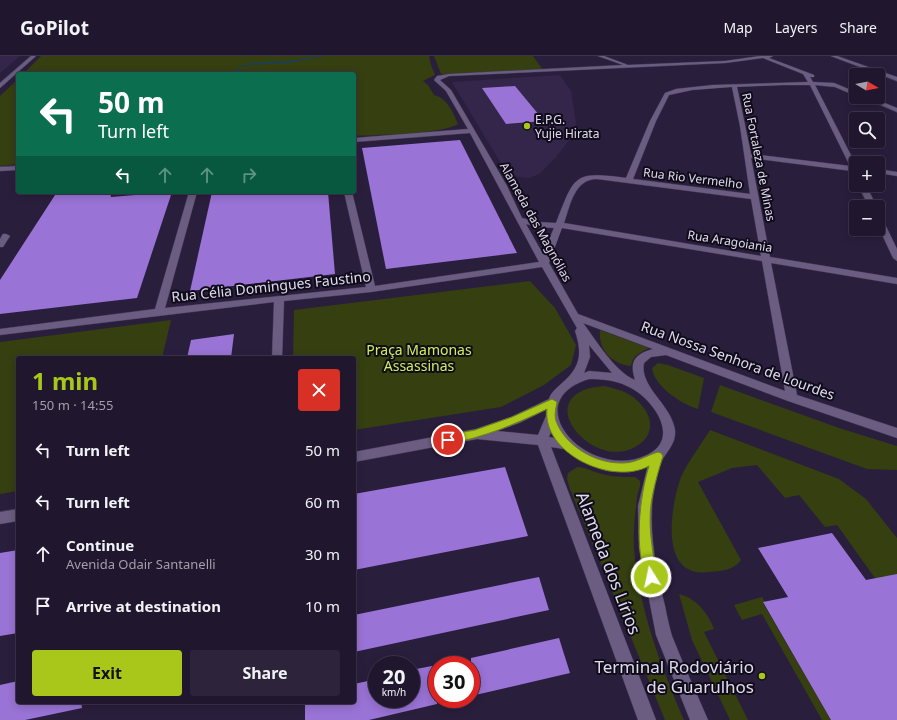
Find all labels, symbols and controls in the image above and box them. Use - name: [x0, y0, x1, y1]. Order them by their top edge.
- text: GoPilot: [20, 15, 89, 41]
- text: Map: [724, 18, 753, 37]
- text: Layers: [775, 18, 817, 37]
- text: Share: [839, 18, 877, 37]
- north arrow: [849, 68, 885, 104]
- map controls: [849, 68, 885, 236]
- text: 50 m: [98, 83, 165, 121]
- icon: left: [32, 88, 84, 140]
- street label: Rua Fortaleza de Minas: [738, 91, 780, 223]
- place label: E.P.G. Yujie Hirata: [535, 111, 599, 142]
- button: search: [849, 112, 885, 148]
- text: Turn left: [98, 119, 169, 143]
- marker: E.P.G. Yujie Hirata: [522, 121, 532, 131]
- button: +: [849, 156, 885, 192]
- street label: Alameda das Magnólias: [496, 159, 576, 285]
- street label: Rua Rio Vermelho: [642, 163, 744, 193]
- icon: left: [112, 164, 134, 186]
- icon: ahead: [154, 164, 176, 186]
- icon: ahead: [196, 164, 218, 186]
- icon: right: [238, 164, 260, 186]
- button: −: [849, 200, 885, 236]
- street label: Rua Aragoiania: [686, 226, 774, 256]
- street label: Rua Célia Domingues Faustino: [170, 266, 372, 306]
- street label: Rua Nossa Senhora de Lourdes: [639, 316, 838, 404]
- park label: Praça Mamonas Assassinas: [366, 340, 472, 375]
- text: 1 min: [32, 364, 98, 397]
- button: close: [298, 369, 340, 411]
- text: 150 m · 14:55: [32, 396, 113, 414]
- pin: [431, 423, 465, 457]
- icon: arrive: [437, 429, 459, 451]
- icon: left: [32, 439, 54, 461]
- text: Turn left: [66, 440, 130, 460]
- text: 50 m: [305, 440, 340, 460]
- street label: Alameda dos Lírios: [571, 488, 647, 638]
- icon: left: [32, 491, 54, 513]
- text: Turn left: [66, 492, 130, 512]
- text: 60 m: [305, 492, 340, 512]
- text: Continue: [66, 535, 134, 555]
- icon: ahead: [32, 543, 54, 565]
- text: 30 m: [305, 544, 340, 564]
- text: Avenida Odair Santanelli: [66, 555, 216, 573]
- position arrow: [630, 556, 672, 598]
- icon: arrive: [32, 595, 54, 617]
- text: Arrive at destination: [66, 596, 221, 616]
- text: 10 m: [305, 596, 340, 616]
- button: Exit: [32, 650, 182, 696]
- button: Share: [190, 650, 340, 696]
- place label: Terminal Rodoviário de Guarulhos: [594, 655, 754, 698]
- speed limit sign: 30: [428, 656, 480, 708]
- text: 20: [383, 663, 405, 690]
- marker: Terminal Rodoviário de Guarulhos: [757, 671, 767, 681]
- text: km/h: [382, 685, 406, 699]

